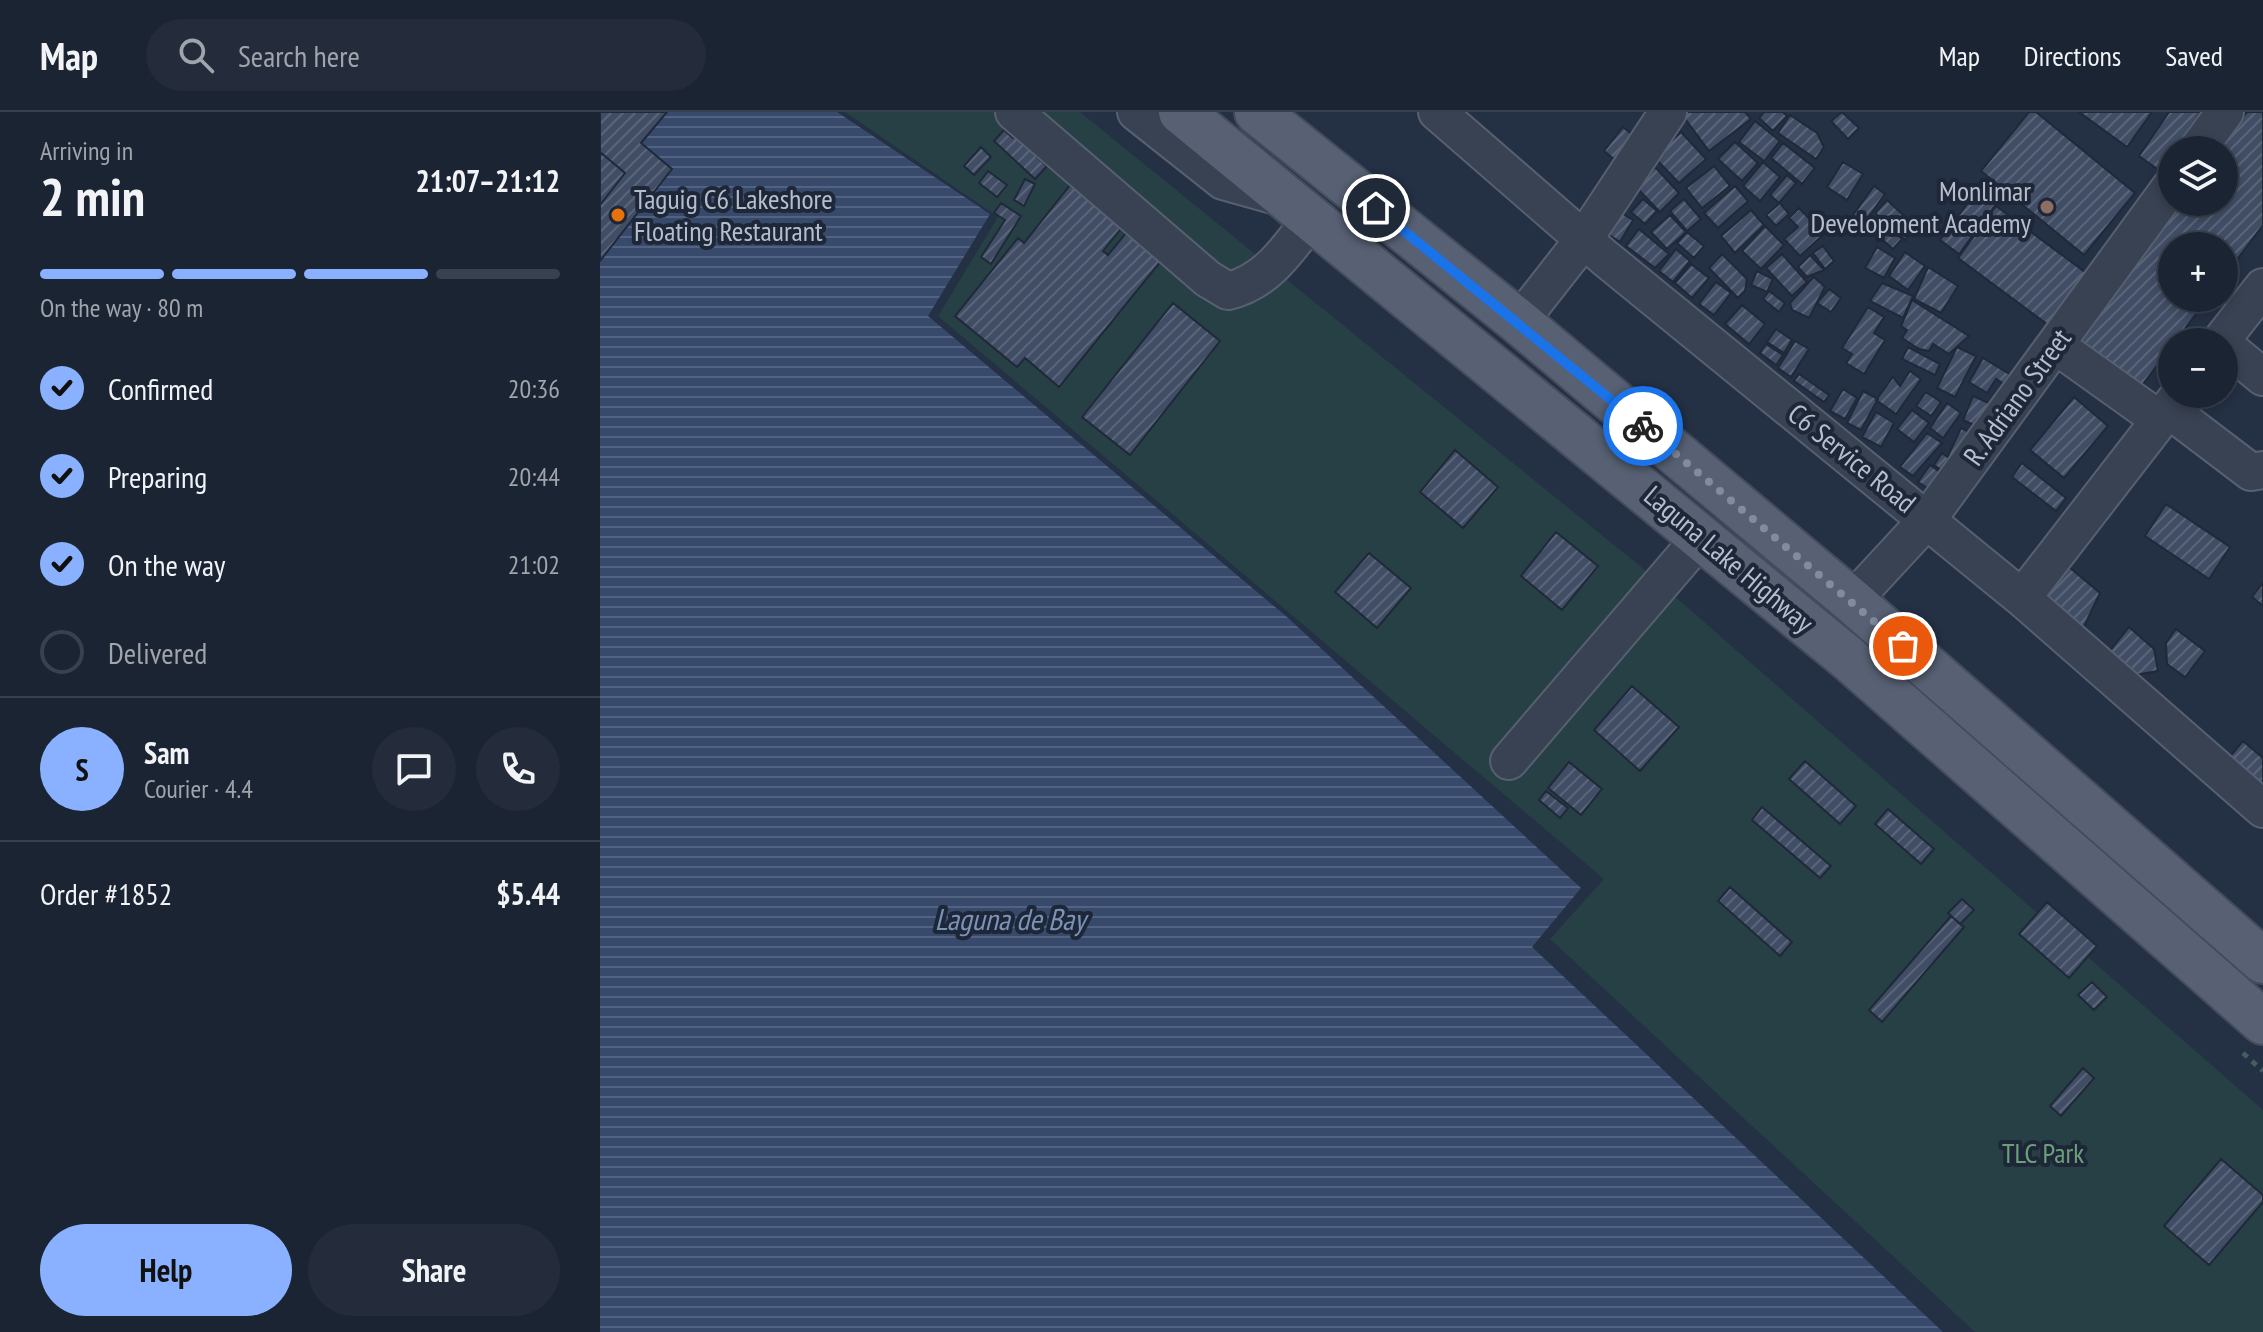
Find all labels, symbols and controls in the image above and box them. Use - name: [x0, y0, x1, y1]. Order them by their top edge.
- search box: [146, 19, 706, 91]
- text: Map: [40, 31, 98, 80]
- icon: search: [174, 33, 218, 77]
- text: Search here: [238, 36, 360, 75]
- text: Map: [1939, 37, 1980, 74]
- text: Directions: [2024, 37, 2121, 74]
- text: Saved: [2165, 37, 2223, 74]
- text: Arriving in: [40, 134, 133, 167]
- map controls: [2158, 136, 2238, 408]
- button: layers: [2158, 136, 2238, 216]
- text: 21:07–21:12: [416, 161, 560, 200]
- text: 2 min: [40, 163, 145, 230]
- place label: Monlimar Development Academy: [1810, 172, 2031, 241]
- pin: [1342, 174, 1410, 242]
- place label: Taguig C6 Lakeshore Floating Restaurant: [634, 180, 833, 249]
- icon: home: [1354, 186, 1398, 230]
- marker: Monlimar Development Academy: [2038, 198, 2056, 216]
- marker: Taguig C6 Lakeshore Floating Restaurant: [609, 206, 627, 224]
- button: +: [2158, 232, 2238, 312]
- text: On the way · 80 m: [40, 291, 203, 324]
- street label: R. Adriano Street: [1955, 321, 2079, 472]
- button: −: [2158, 328, 2238, 408]
- icon: check: [40, 366, 84, 410]
- text: Confirmed: [108, 369, 213, 408]
- text: 20:36: [508, 372, 560, 405]
- courier: [1603, 386, 1683, 466]
- street label: C6 Service Road: [1781, 395, 1924, 521]
- icon: bike: [1621, 404, 1665, 448]
- icon: check: [40, 454, 84, 498]
- text: Preparing: [108, 457, 207, 496]
- text: 20:44: [508, 460, 560, 493]
- street label: Laguna Lake Highway: [1637, 477, 1822, 641]
- icon: check: [40, 542, 84, 586]
- text: On the way: [108, 545, 225, 584]
- text: 21:02: [508, 548, 560, 581]
- pin: [1869, 612, 1937, 680]
- icon: bag: [1881, 624, 1925, 668]
- text: Delivered: [108, 633, 207, 672]
- button: chat: [372, 727, 456, 811]
- button: phone: [476, 727, 560, 811]
- text: Sam: [144, 733, 189, 772]
- text: S: [75, 750, 89, 789]
- text: Courier · 4.4: [144, 772, 253, 805]
- text: Order #1852: [40, 874, 172, 913]
- text: $5.44: [496, 874, 560, 913]
- water label: Laguna de Bay: [935, 899, 1089, 938]
- park label: TLC Park: [2002, 1134, 2084, 1171]
- button: Help: [40, 1224, 292, 1316]
- button: Share: [308, 1224, 560, 1316]

